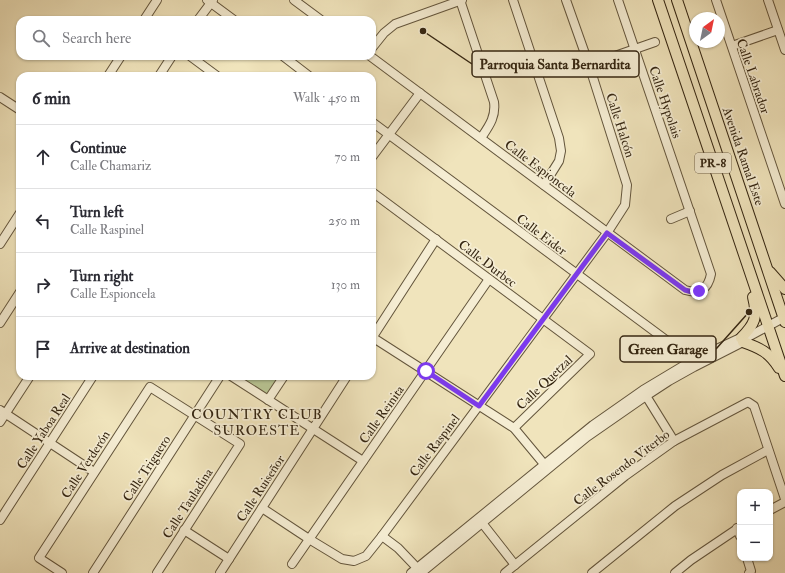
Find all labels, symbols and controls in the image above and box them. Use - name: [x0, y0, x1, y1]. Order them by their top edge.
- north arrow: [689, 12, 725, 48]
- search box: [16, 16, 376, 60]
- icon: search: [30, 27, 52, 49]
- text: Search here: [62, 29, 131, 48]
- street label: Calle Labrador: [733, 37, 773, 116]
- callout: Parroquia Santa Bernardita: [472, 51, 639, 77]
- text: Parroquia Santa Bernardita: [480, 56, 632, 74]
- street label: Calle Hypolais: [644, 64, 685, 141]
- text: 6 min: [32, 88, 71, 109]
- text: Walk · 450 m: [293, 90, 360, 106]
- street label: Calle Halcón: [602, 91, 638, 160]
- street label: Avenida Ramal Este: [718, 104, 768, 208]
- street label: Calle Espioncela: [501, 137, 580, 202]
- text: Continue: [70, 139, 126, 158]
- icon: ahead: [32, 146, 54, 168]
- text: 70 m: [335, 149, 360, 165]
- road number: PR-8: [695, 153, 731, 173]
- text: Calle Chamariz: [70, 158, 151, 174]
- text: Turn left: [70, 203, 124, 222]
- icon: left: [32, 210, 54, 232]
- street label: Calle Eider: [513, 211, 570, 259]
- text: 250 m: [328, 213, 360, 229]
- text: Calle Raspinel: [70, 222, 144, 238]
- street label: Calle Durbec: [455, 237, 520, 291]
- text: Turn right: [70, 267, 133, 286]
- icon: right: [32, 274, 54, 296]
- text: 130 m: [331, 277, 360, 293]
- route end: [690, 282, 708, 300]
- text: Calle Espioncela: [70, 286, 156, 302]
- callout: Green Garage: [620, 336, 716, 362]
- icon: arrive: [32, 338, 54, 360]
- text: Arrive at destination: [70, 339, 190, 358]
- text: Green Garage: [628, 341, 708, 359]
- street label: Calle Quetzal: [513, 352, 577, 413]
- route start: [417, 362, 435, 380]
- street label: Calle Reinita: [356, 382, 408, 447]
- street label: Calle Yaboa Real: [14, 390, 75, 472]
- district label: COUNTRY CLUB SUROESTE: [191, 406, 323, 439]
- street label: Calle Raspinel: [406, 411, 465, 481]
- street label: Calle Rosendo Viterbo: [570, 426, 673, 509]
- street label: Calle Verderón: [58, 427, 114, 501]
- street label: Calle Triguero: [119, 432, 174, 505]
- street label: Calle Ruiseñor: [233, 452, 288, 525]
- street label: Calle Tauladina: [159, 465, 217, 542]
- map controls: [737, 489, 773, 561]
- button: +: [737, 489, 773, 525]
- button: −: [737, 525, 773, 561]

